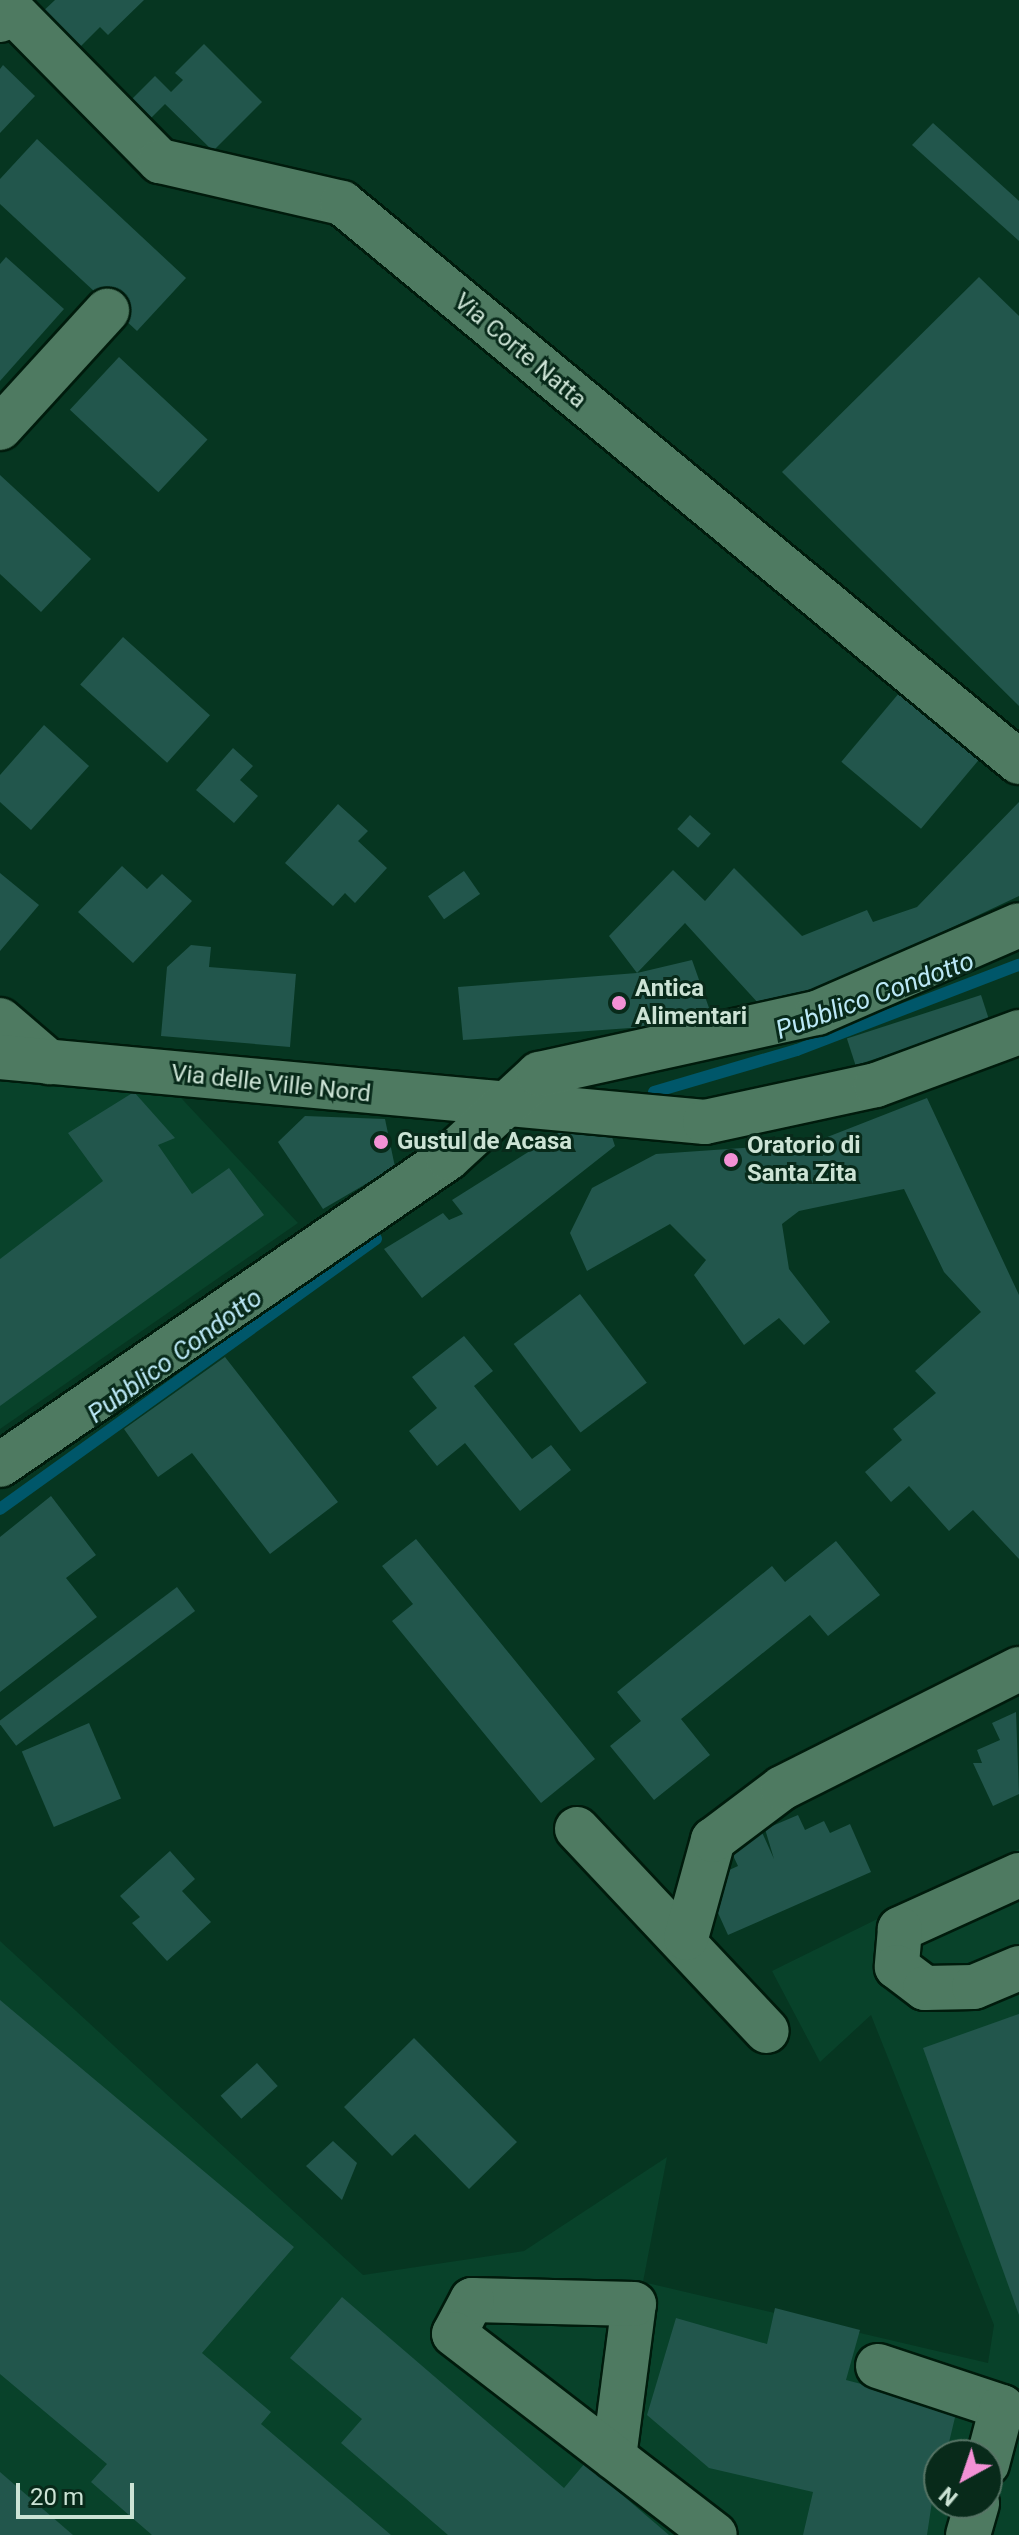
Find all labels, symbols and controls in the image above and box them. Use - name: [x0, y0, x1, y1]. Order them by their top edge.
- street label: Via Corte Natta: [448, 287, 592, 415]
- water label: Pubblico Condotto: [772, 946, 978, 1046]
- place label: Antica Alimentari: [635, 975, 747, 1031]
- marker: Antica Alimentari: [610, 994, 628, 1012]
- street label: Via delle Ville Nord: [170, 1059, 372, 1109]
- place label: Gustul de Acasa: [397, 1128, 572, 1156]
- place label: Oratorio di Santa Zita: [747, 1132, 861, 1188]
- marker: Gustul de Acasa: [372, 1133, 390, 1151]
- marker: Oratorio di Santa Zita: [722, 1151, 740, 1169]
- water label: Pubblico Condotto: [82, 1282, 268, 1430]
- north arrow: [923, 2439, 1003, 2519]
- scale bar: [20, 2467, 138, 2517]
- text: N: [935, 2482, 963, 2511]
- text: 20 m: [30, 2483, 84, 2511]

